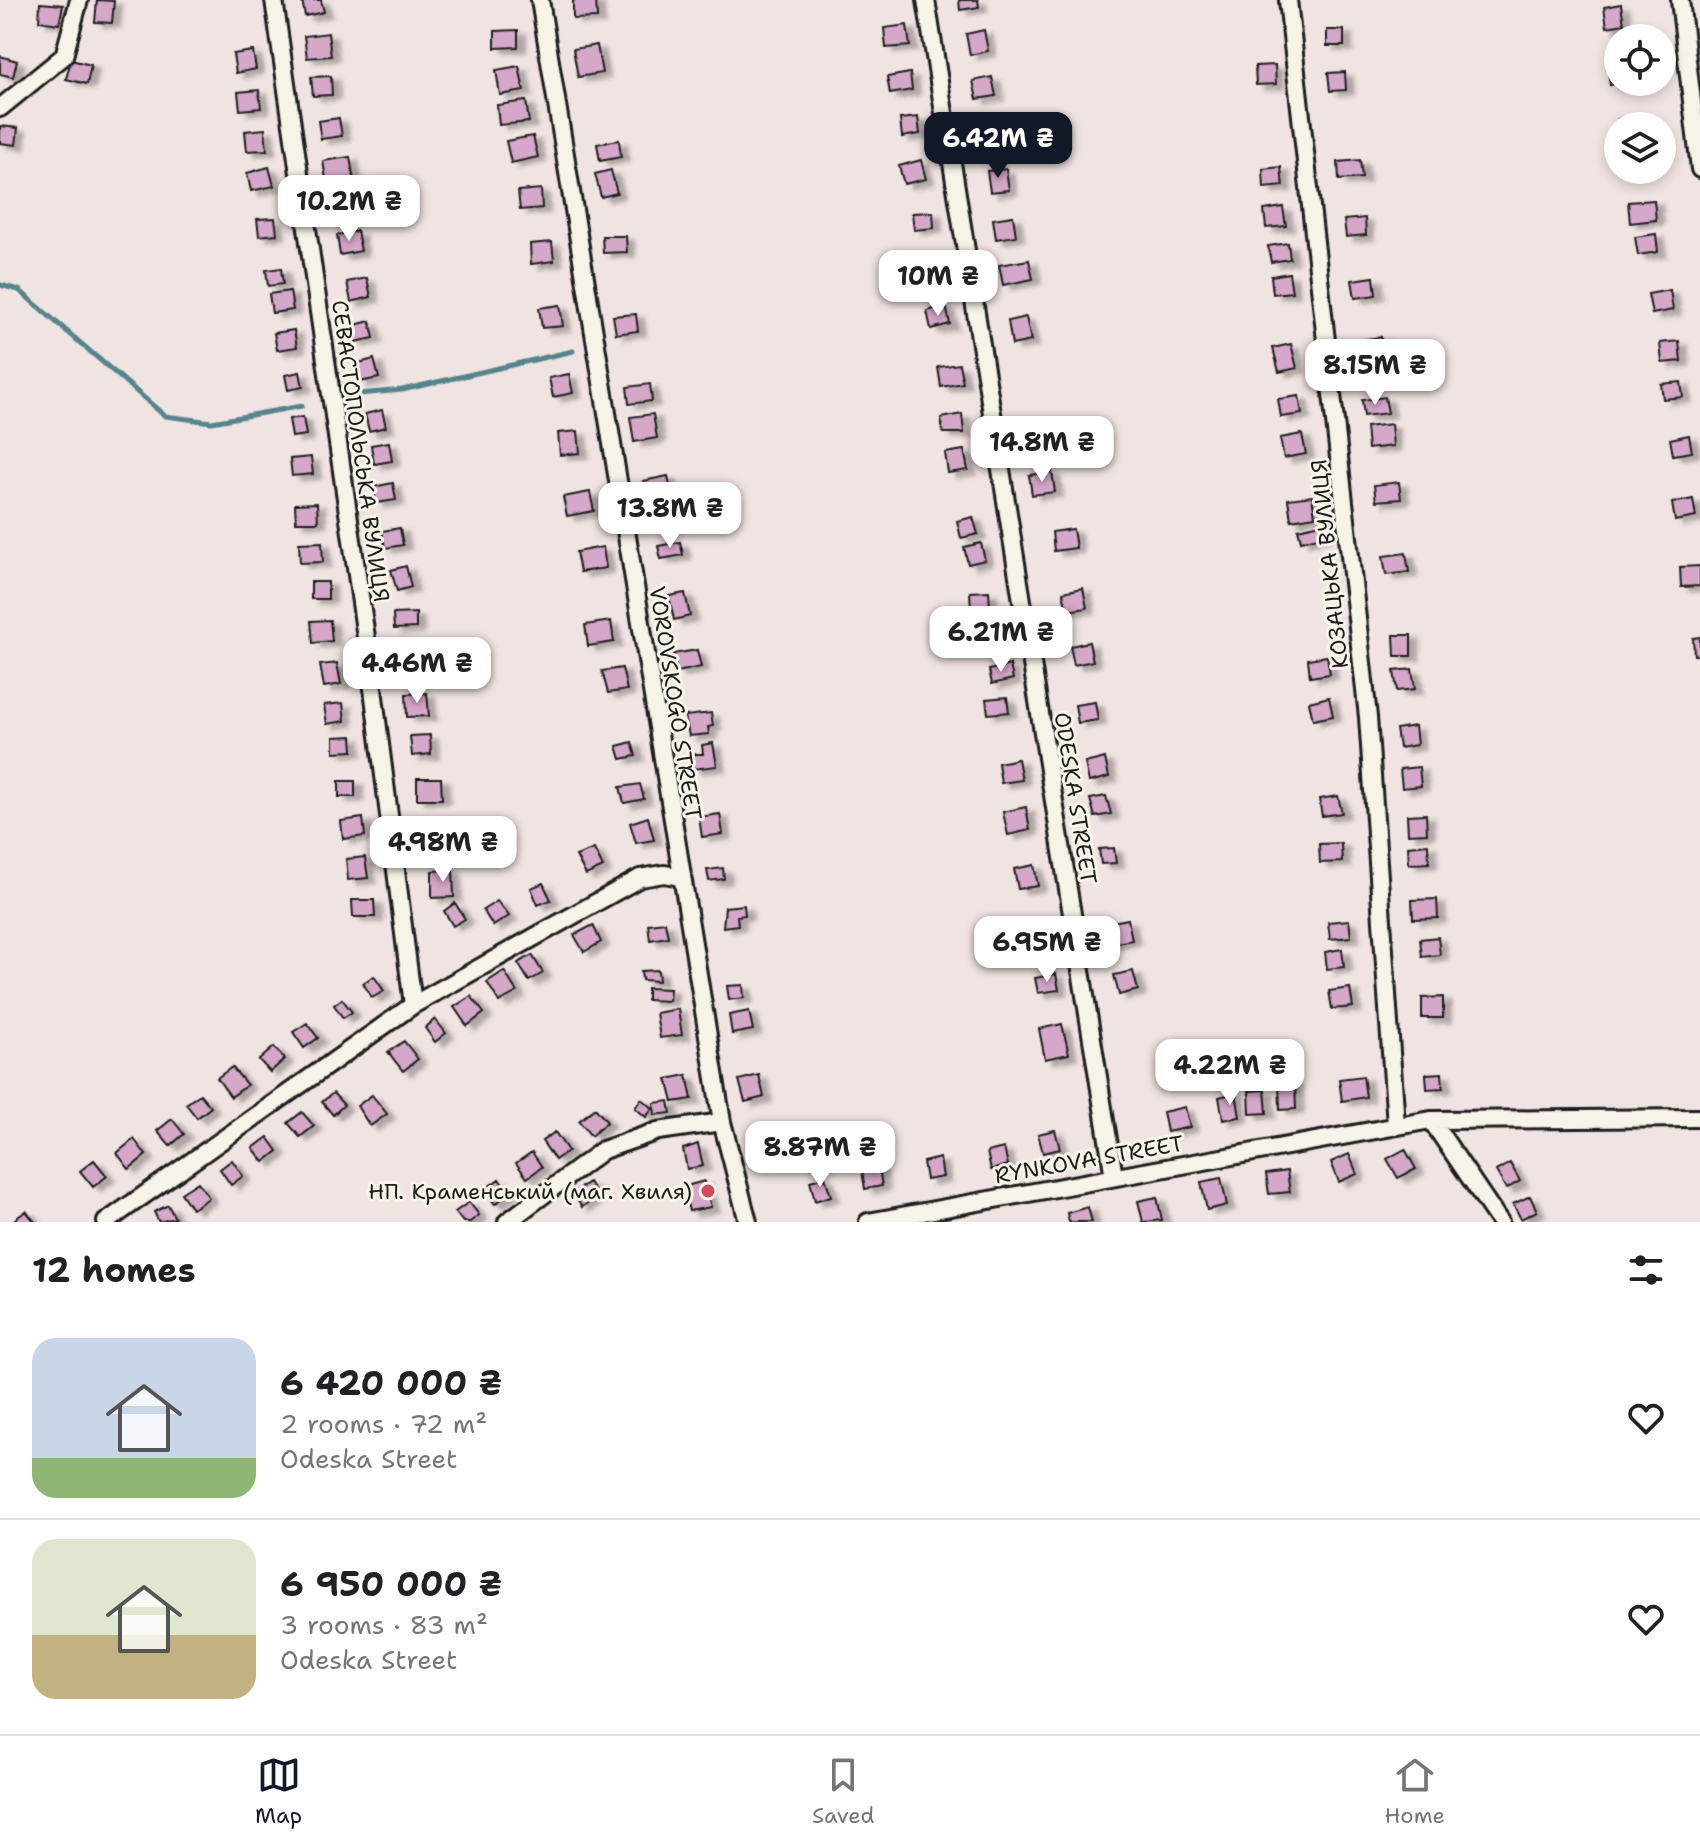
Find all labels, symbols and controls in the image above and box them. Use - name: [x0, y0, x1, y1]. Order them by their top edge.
- map controls: [1604, 24, 1676, 184]
- button: locate: [1604, 24, 1676, 96]
- pin: 6.42M ₴: [924, 112, 1072, 180]
- button: layers: [1604, 112, 1676, 184]
- text: 6.42M ₴: [942, 120, 1054, 155]
- pin: 10.2M ₴: [275, 175, 423, 243]
- text: 10.2M ₴: [296, 183, 402, 218]
- pin: 10M ₴: [882, 250, 994, 318]
- text: 10M ₴: [897, 258, 979, 293]
- street label: СЕВАСТОПОЛЬСЬКА ВУЛИЦЯ: [325, 298, 396, 604]
- pin: 8.15M ₴: [1301, 339, 1449, 407]
- text: 8.15M ₴: [1323, 347, 1427, 382]
- pin: 14.8M ₴: [968, 416, 1116, 484]
- text: 14.8M ₴: [989, 424, 1095, 459]
- street label: КОЗАЦЬКА ВУЛИЦЯ: [1304, 458, 1355, 670]
- pin: 13.8M ₴: [596, 482, 744, 550]
- text: 13.8M ₴: [616, 490, 724, 525]
- street label: VOROVSKOGO STREET: [643, 584, 708, 822]
- pin: 6.21M ₴: [927, 606, 1075, 674]
- text: 6.21M ₴: [948, 614, 1054, 649]
- pin: 4.46M ₴: [343, 637, 491, 705]
- text: 4.46M ₴: [361, 645, 473, 680]
- street label: ODESKA STREET: [1048, 710, 1103, 887]
- pin: 4.98M ₴: [369, 816, 517, 884]
- text: 4.98M ₴: [388, 824, 498, 859]
- pin: 6.95M ₴: [973, 916, 1121, 984]
- text: 6.95M ₴: [992, 924, 1102, 959]
- pin: 4.22M ₴: [1156, 1039, 1304, 1107]
- text: 4.22M ₴: [1173, 1047, 1287, 1082]
- pin: 8.87M ₴: [746, 1121, 894, 1189]
- text: 8.87M ₴: [763, 1129, 877, 1164]
- street label: RYNKOVA STREET: [992, 1129, 1186, 1190]
- place label: НП. Краменський (маг. Хвиля): [368, 1177, 692, 1206]
- marker: НП. Краменський (маг. Хвиля): [699, 1182, 717, 1200]
- text: 12 homes: [32, 1247, 196, 1293]
- icon: filters: [1624, 1248, 1668, 1292]
- text: 6 420 000 ₴: [280, 1360, 502, 1406]
- icon: home: [96, 1370, 192, 1466]
- icon: heart: [1624, 1396, 1668, 1440]
- text: 2 rooms · 72 m²: [280, 1406, 487, 1441]
- text: Odeska Street: [280, 1441, 457, 1476]
- text: 6 950 000 ₴: [280, 1561, 502, 1607]
- icon: home: [96, 1571, 192, 1667]
- icon: heart: [1624, 1597, 1668, 1641]
- text: 3 rooms · 83 m²: [280, 1607, 488, 1642]
- text: Odeska Street: [280, 1642, 457, 1677]
- tab: Map: [255, 1753, 302, 1830]
- tab: Saved: [812, 1753, 875, 1830]
- tab: Home: [1385, 1753, 1445, 1830]

